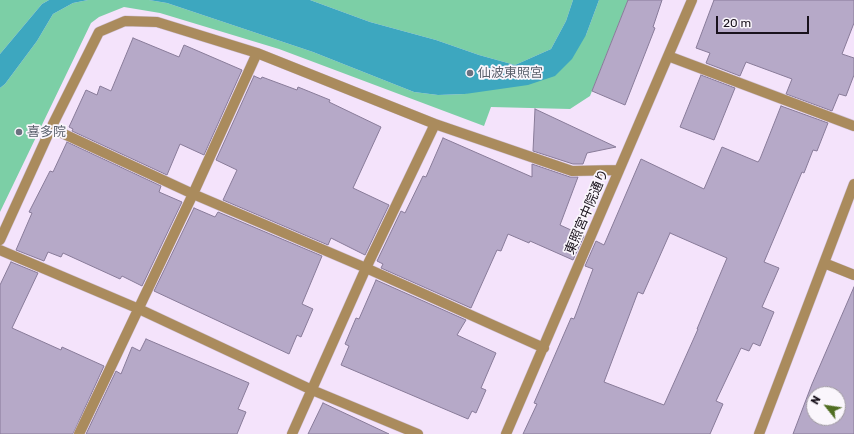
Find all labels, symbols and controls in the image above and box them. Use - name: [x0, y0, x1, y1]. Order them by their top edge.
- scale bar: [718, 8, 811, 34]
- text: 20 m: [723, 16, 751, 30]
- place label: 仙波東照宮: [478, 65, 543, 81]
- marker: 仙波東照宮: [465, 68, 475, 78]
- place label: 喜多院: [27, 124, 66, 140]
- marker: 喜多院: [14, 127, 24, 137]
- street label: 東照宮中院通り: [562, 167, 612, 257]
- north arrow: [806, 386, 846, 426]
- text: N: [808, 394, 824, 407]

